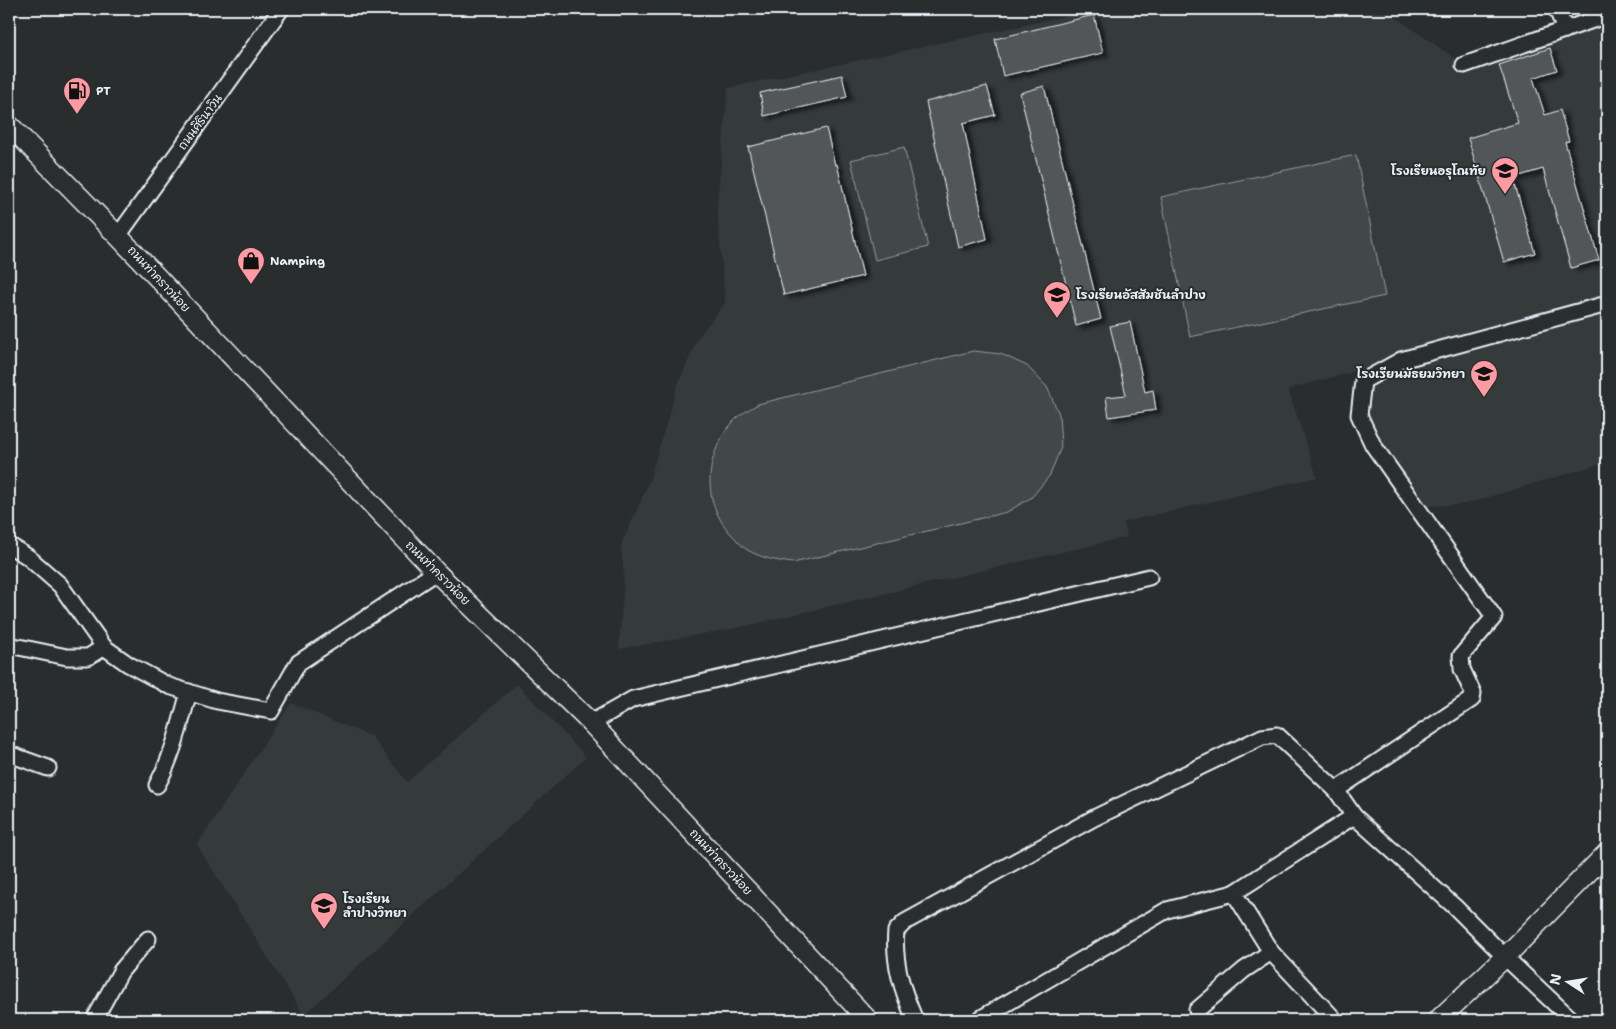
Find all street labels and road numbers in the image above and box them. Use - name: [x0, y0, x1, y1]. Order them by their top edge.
- street label: ถนนศิรินาวิน: [174, 91, 226, 153]
- street label: ถนนท่าคราวน้อย: [124, 242, 194, 316]
- street label: ถนนท่าคราวน้อย: [402, 537, 474, 609]
- street label: ถนนท่าคราวน้อย: [686, 825, 756, 899]

